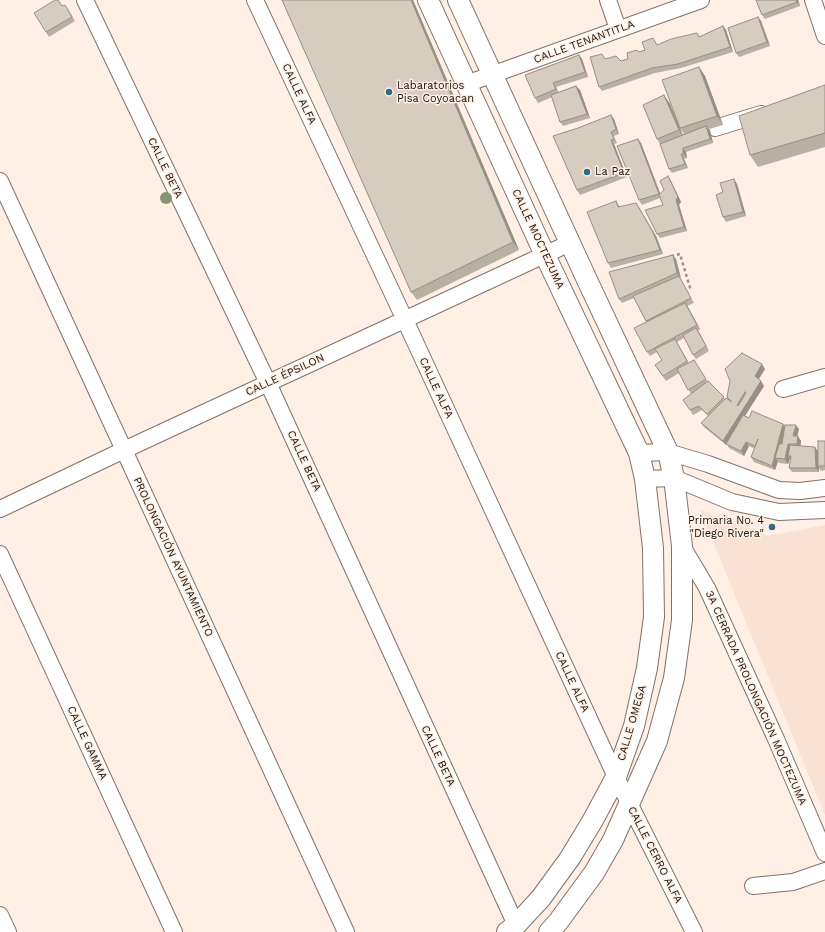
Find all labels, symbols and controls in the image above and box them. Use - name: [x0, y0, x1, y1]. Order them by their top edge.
- street label: CALLE TENANTITLA: [532, 18, 636, 66]
- street label: CALLE ALFA: [279, 61, 319, 127]
- place label: Labaratorios Pisa Coyoacan: [397, 79, 474, 105]
- marker: Labaratorios Pisa Coyoacan: [384, 87, 394, 97]
- street label: CALLE BETA: [145, 136, 185, 200]
- place label: La Paz: [595, 165, 630, 179]
- marker: La Paz: [582, 167, 592, 177]
- street label: CALLE MOCTEZUMA: [509, 187, 567, 291]
- street label: CALLE ÉPSILON: [244, 351, 326, 399]
- street label: CALLE ALFA: [416, 355, 456, 421]
- street label: CALLE BETA: [284, 428, 324, 494]
- street label: PROLONGACIÓN AYUNTAMIENTO: [130, 475, 216, 639]
- place label: Primaria No. 4 "Diego Rivera": [688, 514, 764, 540]
- marker: Primaria No. 4 "Diego Rivera": [767, 522, 777, 532]
- street label: 3A CERRADA PROLONGACIÓN MOCTEZUMA: [702, 589, 810, 807]
- street label: CALLE ALFA: [552, 649, 592, 715]
- street label: CALLE OMEGA: [615, 683, 649, 763]
- street label: CALLE GAMMA: [64, 704, 110, 782]
- street label: CALLE BETA: [418, 723, 458, 789]
- street label: CALLE CERRO ALFA: [625, 804, 685, 906]

